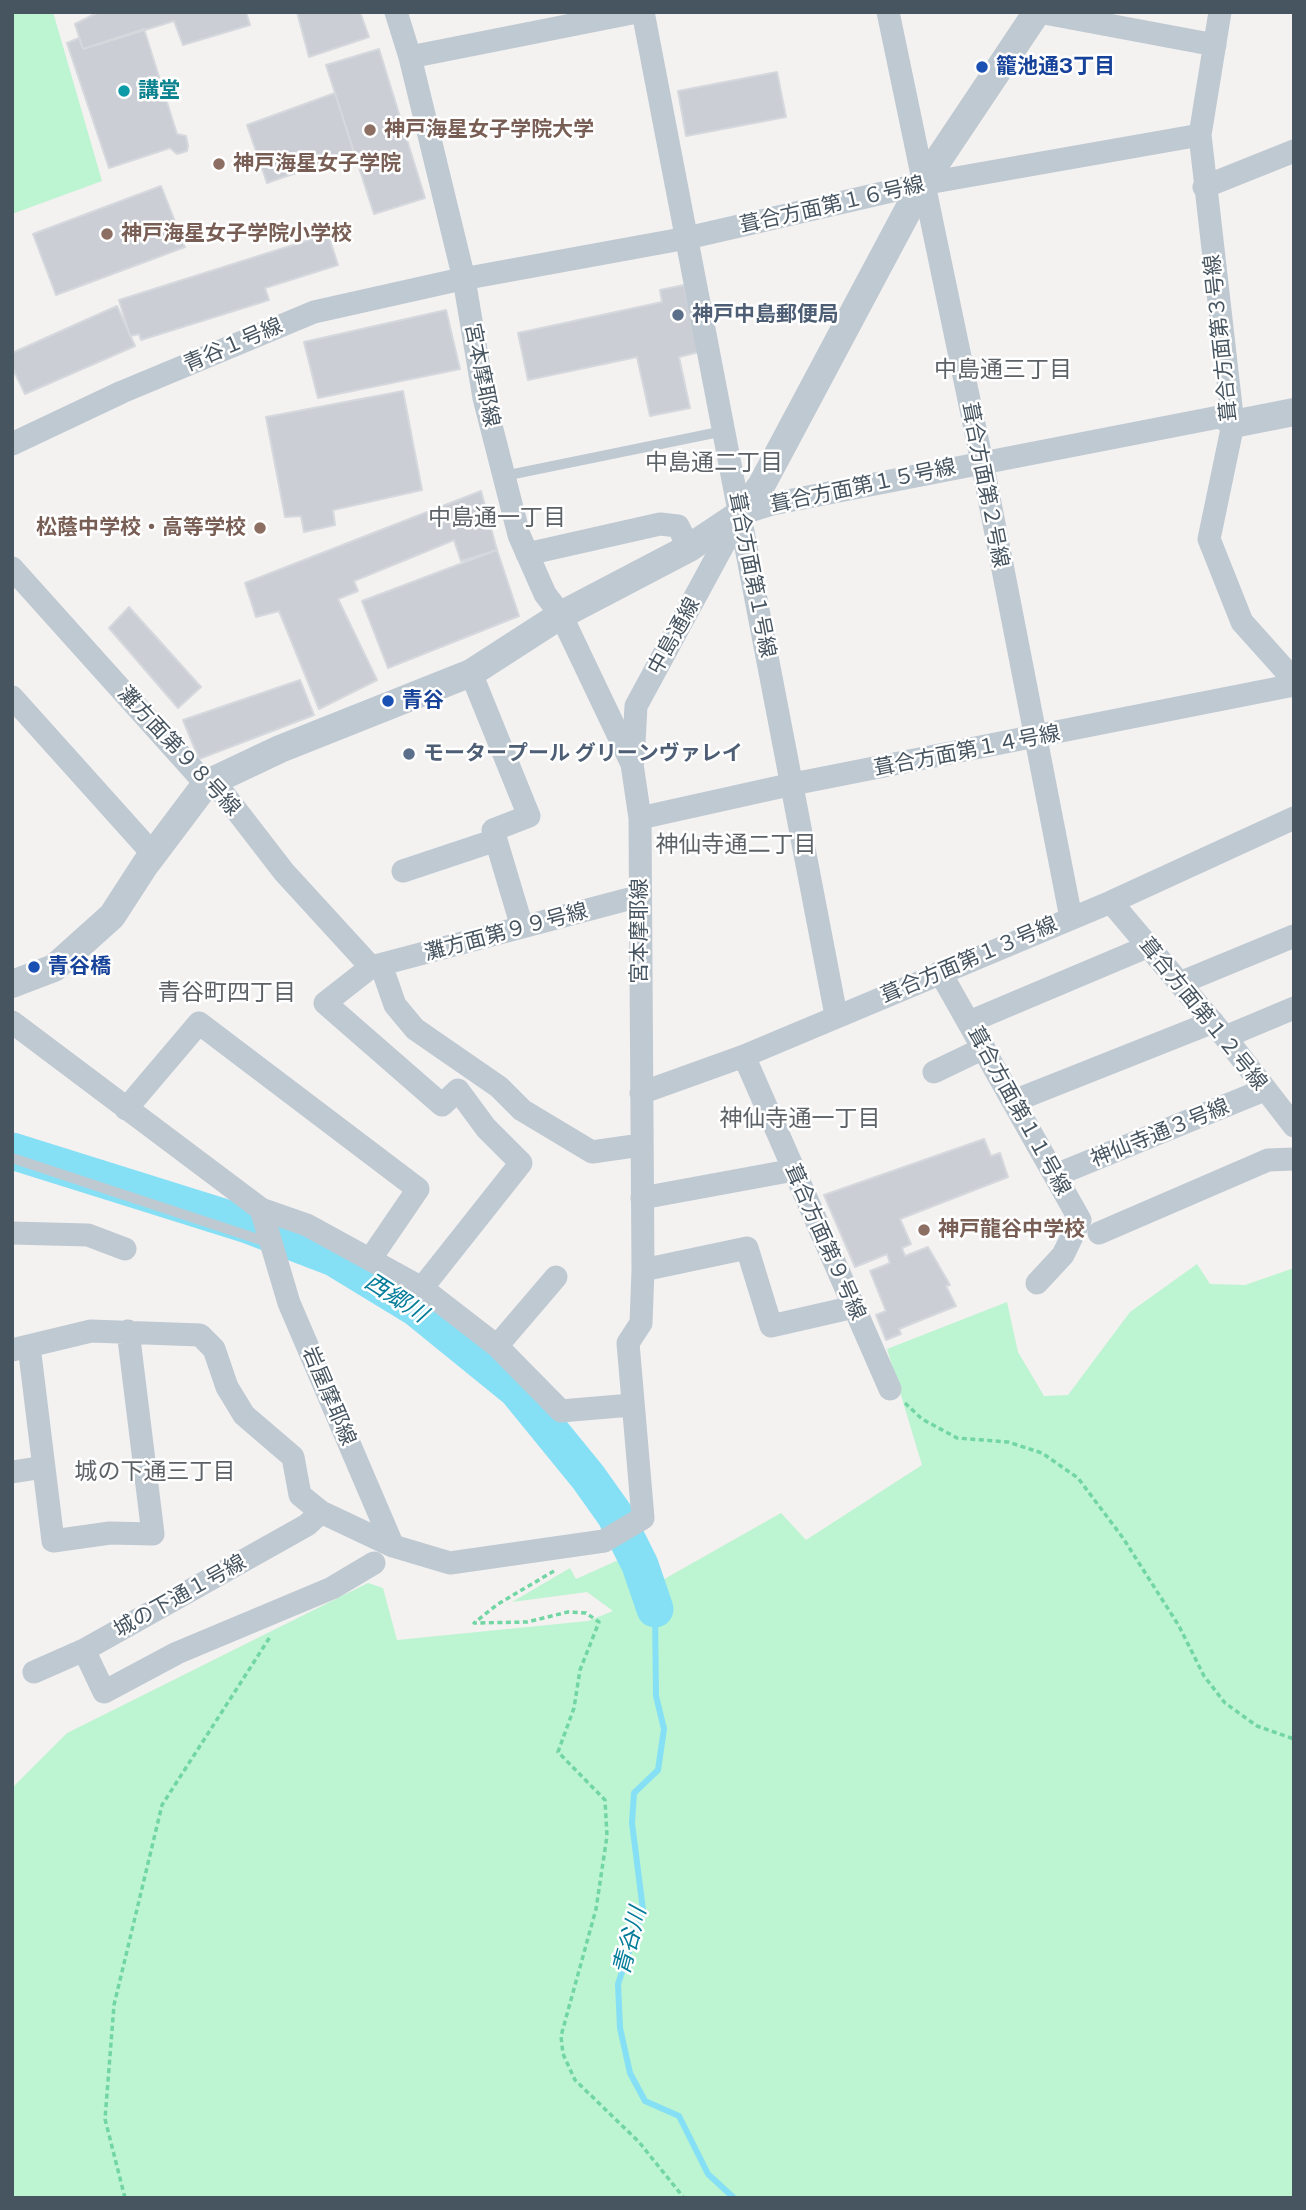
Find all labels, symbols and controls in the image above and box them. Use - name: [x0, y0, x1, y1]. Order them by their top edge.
- place label: 籠池通3丁目: [996, 54, 1115, 80]
- marker: 籠池通3丁目: [974, 59, 990, 75]
- place label: 講堂: [138, 78, 180, 104]
- marker: 講堂: [116, 83, 132, 99]
- place label: 神戸海星女子学院大学: [384, 117, 594, 143]
- marker: 神戸海星女子学院大学: [362, 122, 378, 138]
- place label: 神戸海星女子学院: [233, 151, 401, 177]
- marker: 神戸海星女子学院: [211, 156, 227, 172]
- street label: 葺合方面第１６号線: [737, 171, 927, 239]
- place label: 神戸海星女子学院小学校: [121, 221, 352, 247]
- marker: 神戸海星女子学院小学校: [99, 226, 115, 242]
- street label: 葺合方面第３号線: [1200, 253, 1242, 423]
- place label: 神戸中島郵便局: [692, 302, 839, 328]
- marker: 神戸中島郵便局: [670, 307, 686, 323]
- street label: 青谷１号線: [180, 313, 286, 377]
- street label: 宮本摩耶線: [460, 321, 504, 429]
- district label: 中島通三丁目: [934, 356, 1072, 384]
- street label: 葺合方面第２号線: [957, 400, 1013, 570]
- district label: 中島通二丁目: [645, 449, 783, 477]
- street label: 葺合方面第１５号線: [768, 454, 958, 518]
- street label: 葺合方面第１号線: [724, 490, 780, 660]
- district label: 中島通一丁目: [428, 504, 566, 532]
- place label: 松蔭中学校・高等学校: [36, 515, 246, 541]
- marker: 松蔭中学校・高等学校: [252, 520, 268, 536]
- street label: 中島通線: [643, 593, 705, 679]
- street label: 灘方面第９８号線: [112, 681, 246, 821]
- place label: 青谷: [402, 688, 444, 714]
- marker: 青谷: [380, 693, 396, 709]
- street label: 葺合方面第１４号線: [872, 721, 1062, 781]
- place label: モータープール グリーンヴァレイ: [423, 741, 743, 767]
- marker: モータープール グリーンヴァレイ: [401, 746, 417, 762]
- district label: 神仙寺通二丁目: [656, 831, 816, 859]
- street label: 宮本摩耶線: [627, 879, 653, 983]
- street label: 灘方面第９９号線: [422, 898, 590, 966]
- street label: 葺合方面第１３号線: [877, 911, 1061, 1009]
- street label: 葺合方面第１２号線: [1134, 933, 1272, 1095]
- place label: 青谷橋: [48, 954, 111, 980]
- marker: 青谷橋: [26, 959, 42, 975]
- district label: 青谷町四丁目: [158, 979, 296, 1007]
- street label: 葺合方面第１１号線: [962, 1022, 1076, 1200]
- street label: 神仙寺通３号線: [1087, 1094, 1233, 1172]
- district label: 神仙寺通一丁目: [720, 1105, 880, 1133]
- street label: 葺合方面第９号線: [779, 1160, 871, 1324]
- place label: 神戸龍谷中学校: [938, 1217, 1085, 1243]
- marker: 神戸龍谷中学校: [916, 1222, 932, 1238]
- water label: 西郷川: [360, 1268, 432, 1328]
- street label: 岩屋摩耶線: [297, 1343, 361, 1449]
- district label: 城の下通三丁目: [75, 1458, 235, 1486]
- street label: 城の下通１号線: [110, 1549, 250, 1643]
- water label: 青谷川: [608, 1904, 652, 1978]

